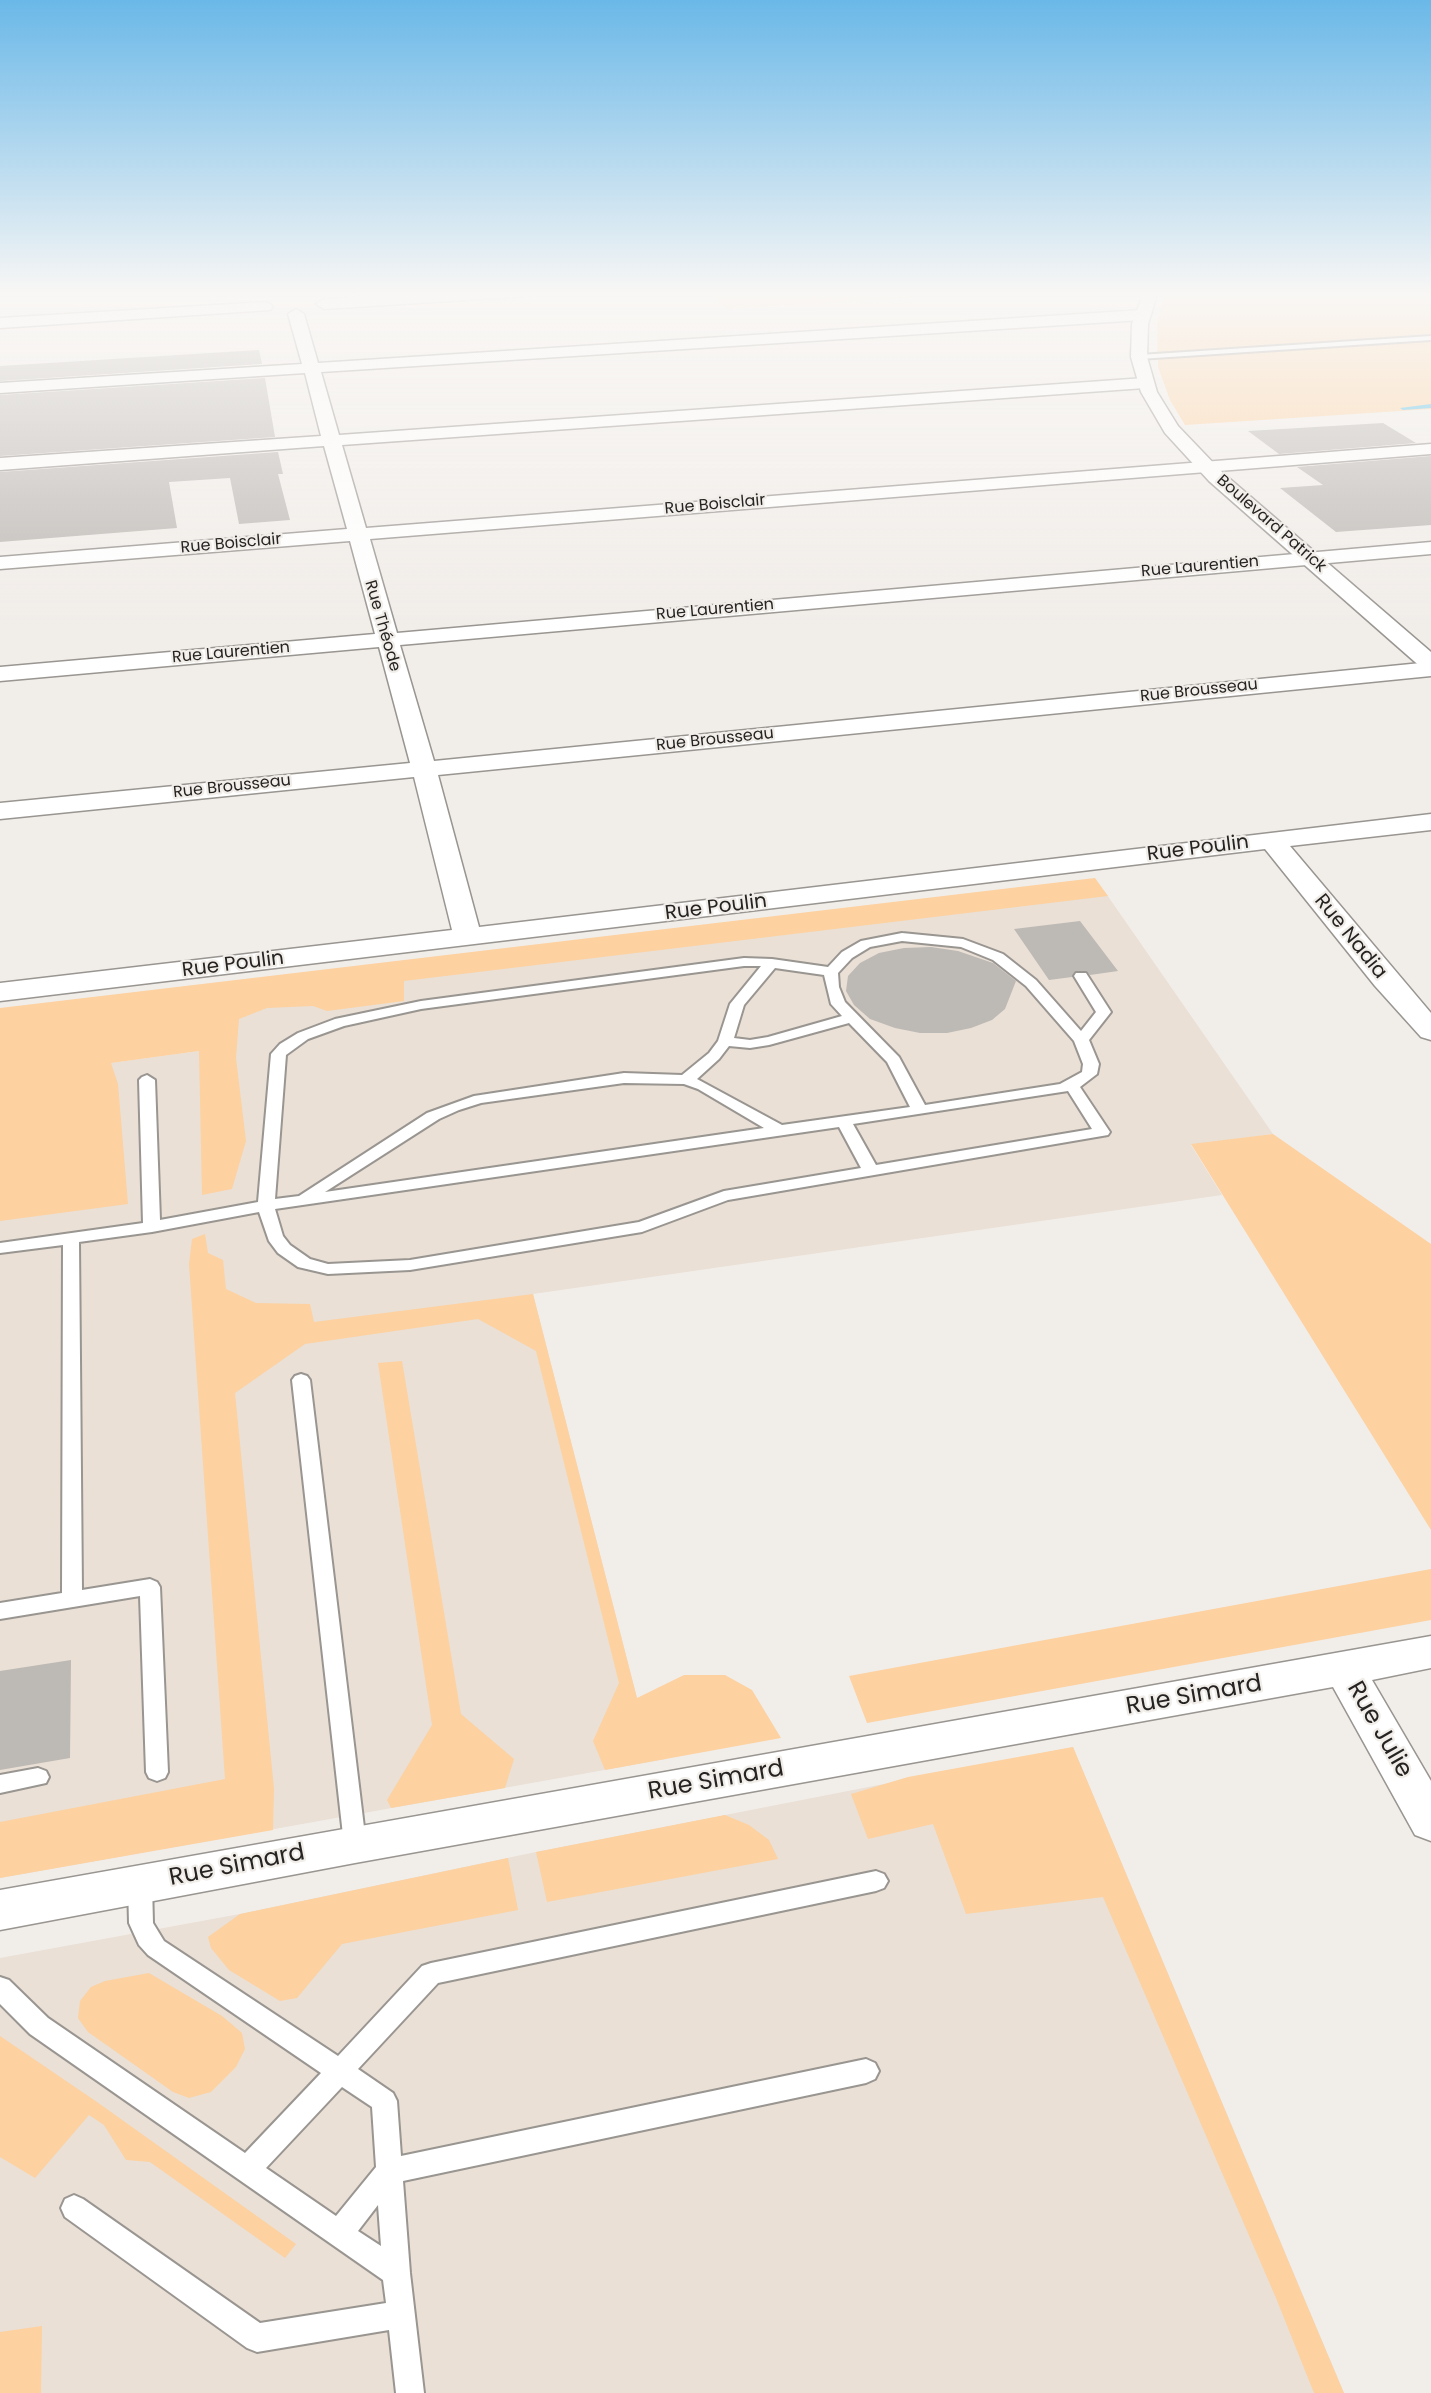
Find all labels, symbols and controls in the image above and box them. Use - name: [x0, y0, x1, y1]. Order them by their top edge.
- street label: Boulevard Patrick: [1212, 471, 1330, 577]
- street label: Rue Boisclair: [664, 491, 766, 519]
- street label: Rue Boisclair: [180, 530, 282, 558]
- street label: Rue Laurentien: [1140, 552, 1260, 582]
- street label: Rue Théode: [360, 578, 404, 674]
- street label: Rue Laurentien: [655, 595, 775, 625]
- street label: Rue Laurentien: [171, 638, 291, 668]
- street label: Rue Brousseau: [1139, 675, 1259, 707]
- street label: Rue Brousseau: [655, 724, 775, 756]
- street label: Rue Brousseau: [172, 771, 292, 803]
- street label: Rue Poulin: [1146, 831, 1250, 867]
- street label: Rue Poulin: [664, 890, 768, 926]
- street label: Rue Nadia: [1309, 890, 1391, 984]
- street label: Rue Poulin: [181, 947, 285, 983]
- street label: Rue Simard: [1124, 1670, 1264, 1722]
- street label: Rue Julie: [1340, 1677, 1418, 1783]
- street label: Rue Simard: [646, 1755, 786, 1807]
- street label: Rue Simard: [167, 1839, 307, 1893]

